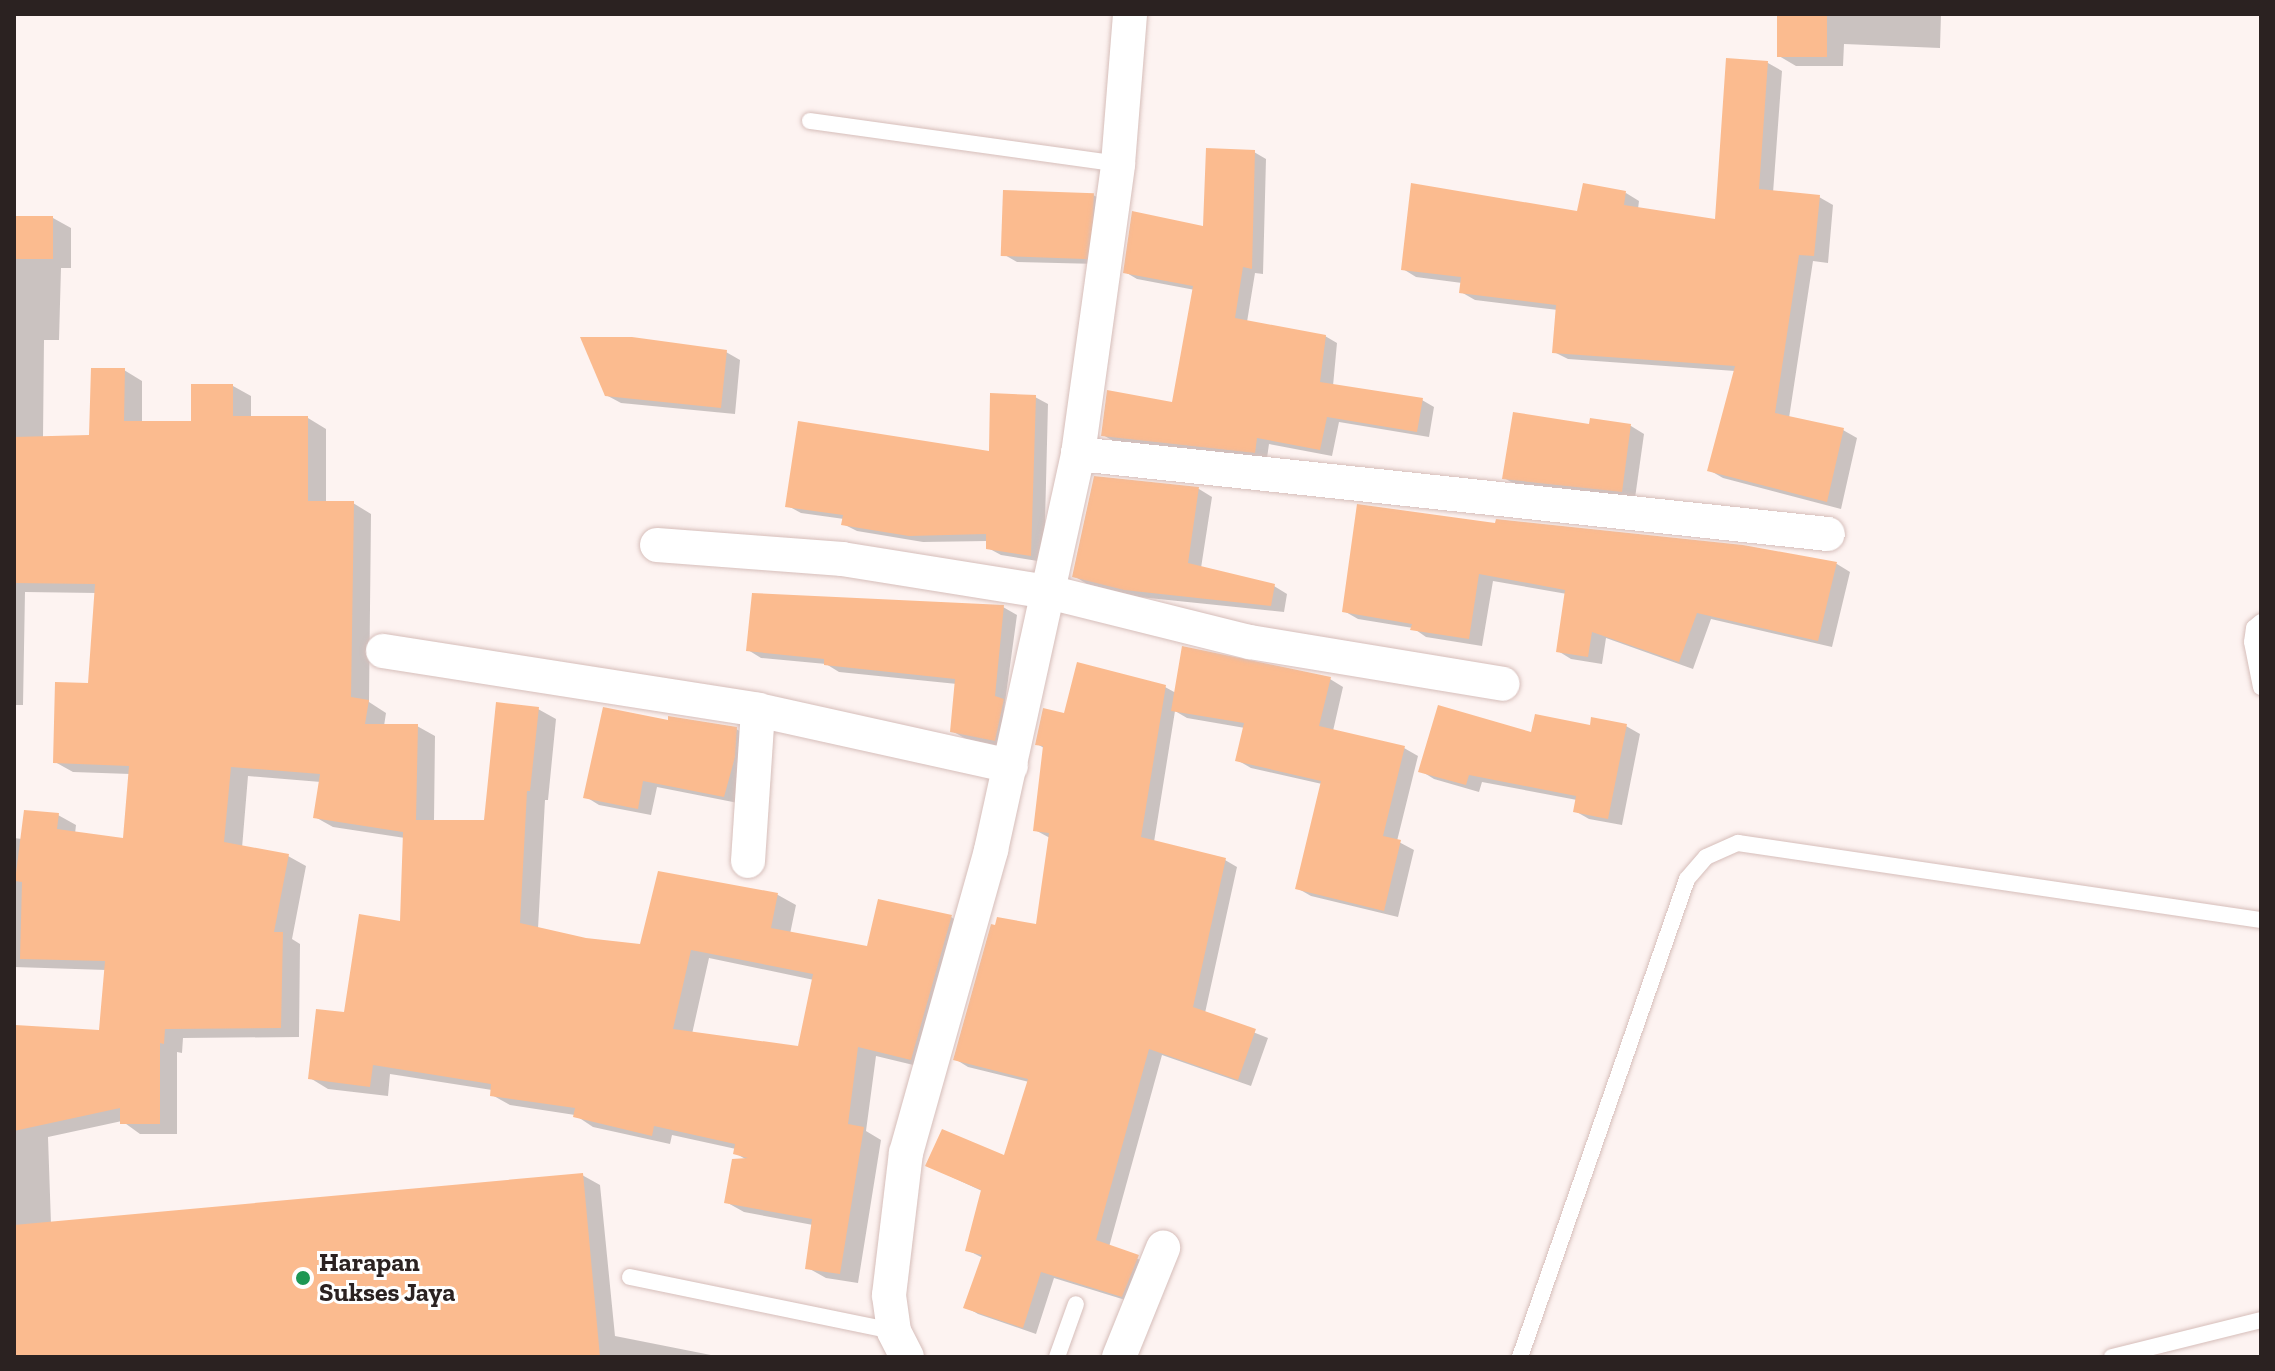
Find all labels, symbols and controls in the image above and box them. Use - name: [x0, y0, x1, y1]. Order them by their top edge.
- place label: Harapan Sukses Jaya: [319, 1247, 456, 1308]
- marker: Harapan Sukses Jaya: [294, 1269, 312, 1287]

